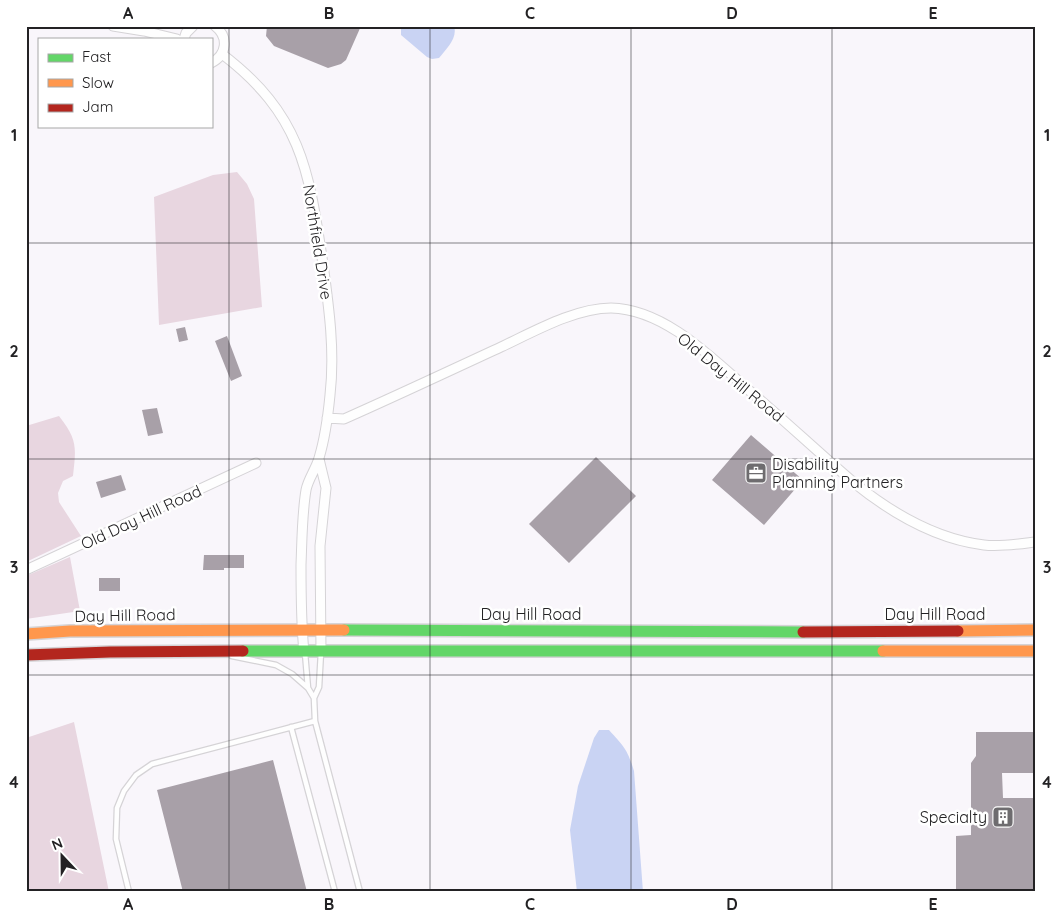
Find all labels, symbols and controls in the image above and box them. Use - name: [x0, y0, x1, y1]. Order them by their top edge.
- text: A: [123, 3, 134, 23]
- text: B: [324, 3, 334, 23]
- text: C: [525, 3, 535, 23]
- text: D: [726, 3, 738, 23]
- text: E: [928, 3, 938, 23]
- legend: [38, 38, 212, 128]
- text: Fast: [82, 47, 111, 66]
- text: Slow: [82, 73, 114, 92]
- text: Jam: [82, 97, 113, 116]
- text: 1: [11, 125, 17, 145]
- text: 1: [1044, 125, 1050, 145]
- street label: Northfield Drive: [299, 183, 337, 301]
- street label: Old Day Hill Road: [674, 328, 788, 426]
- text: 2: [9, 341, 19, 361]
- text: 2: [1042, 341, 1052, 361]
- place label: Disability Planning Partners: [772, 454, 903, 492]
- office icon: Disability Planning Partners: [744, 461, 768, 485]
- street label: Old Day Hill Road: [77, 480, 205, 554]
- text: 3: [10, 557, 18, 577]
- text: 3: [1043, 557, 1051, 577]
- street label: Day Hill Road: [74, 604, 176, 626]
- street label: Day Hill Road: [480, 604, 582, 624]
- street label: Day Hill Road: [884, 604, 986, 624]
- text: 4: [9, 772, 19, 792]
- text: 4: [1042, 772, 1052, 792]
- building icon: Specialty: [991, 805, 1015, 829]
- place label: Specialty: [920, 807, 987, 827]
- north arrow: [38, 830, 88, 880]
- text: N: [49, 834, 65, 854]
- text: A: [123, 894, 134, 914]
- text: B: [324, 894, 334, 914]
- text: C: [525, 894, 535, 914]
- text: D: [726, 894, 738, 914]
- text: E: [928, 894, 938, 914]

